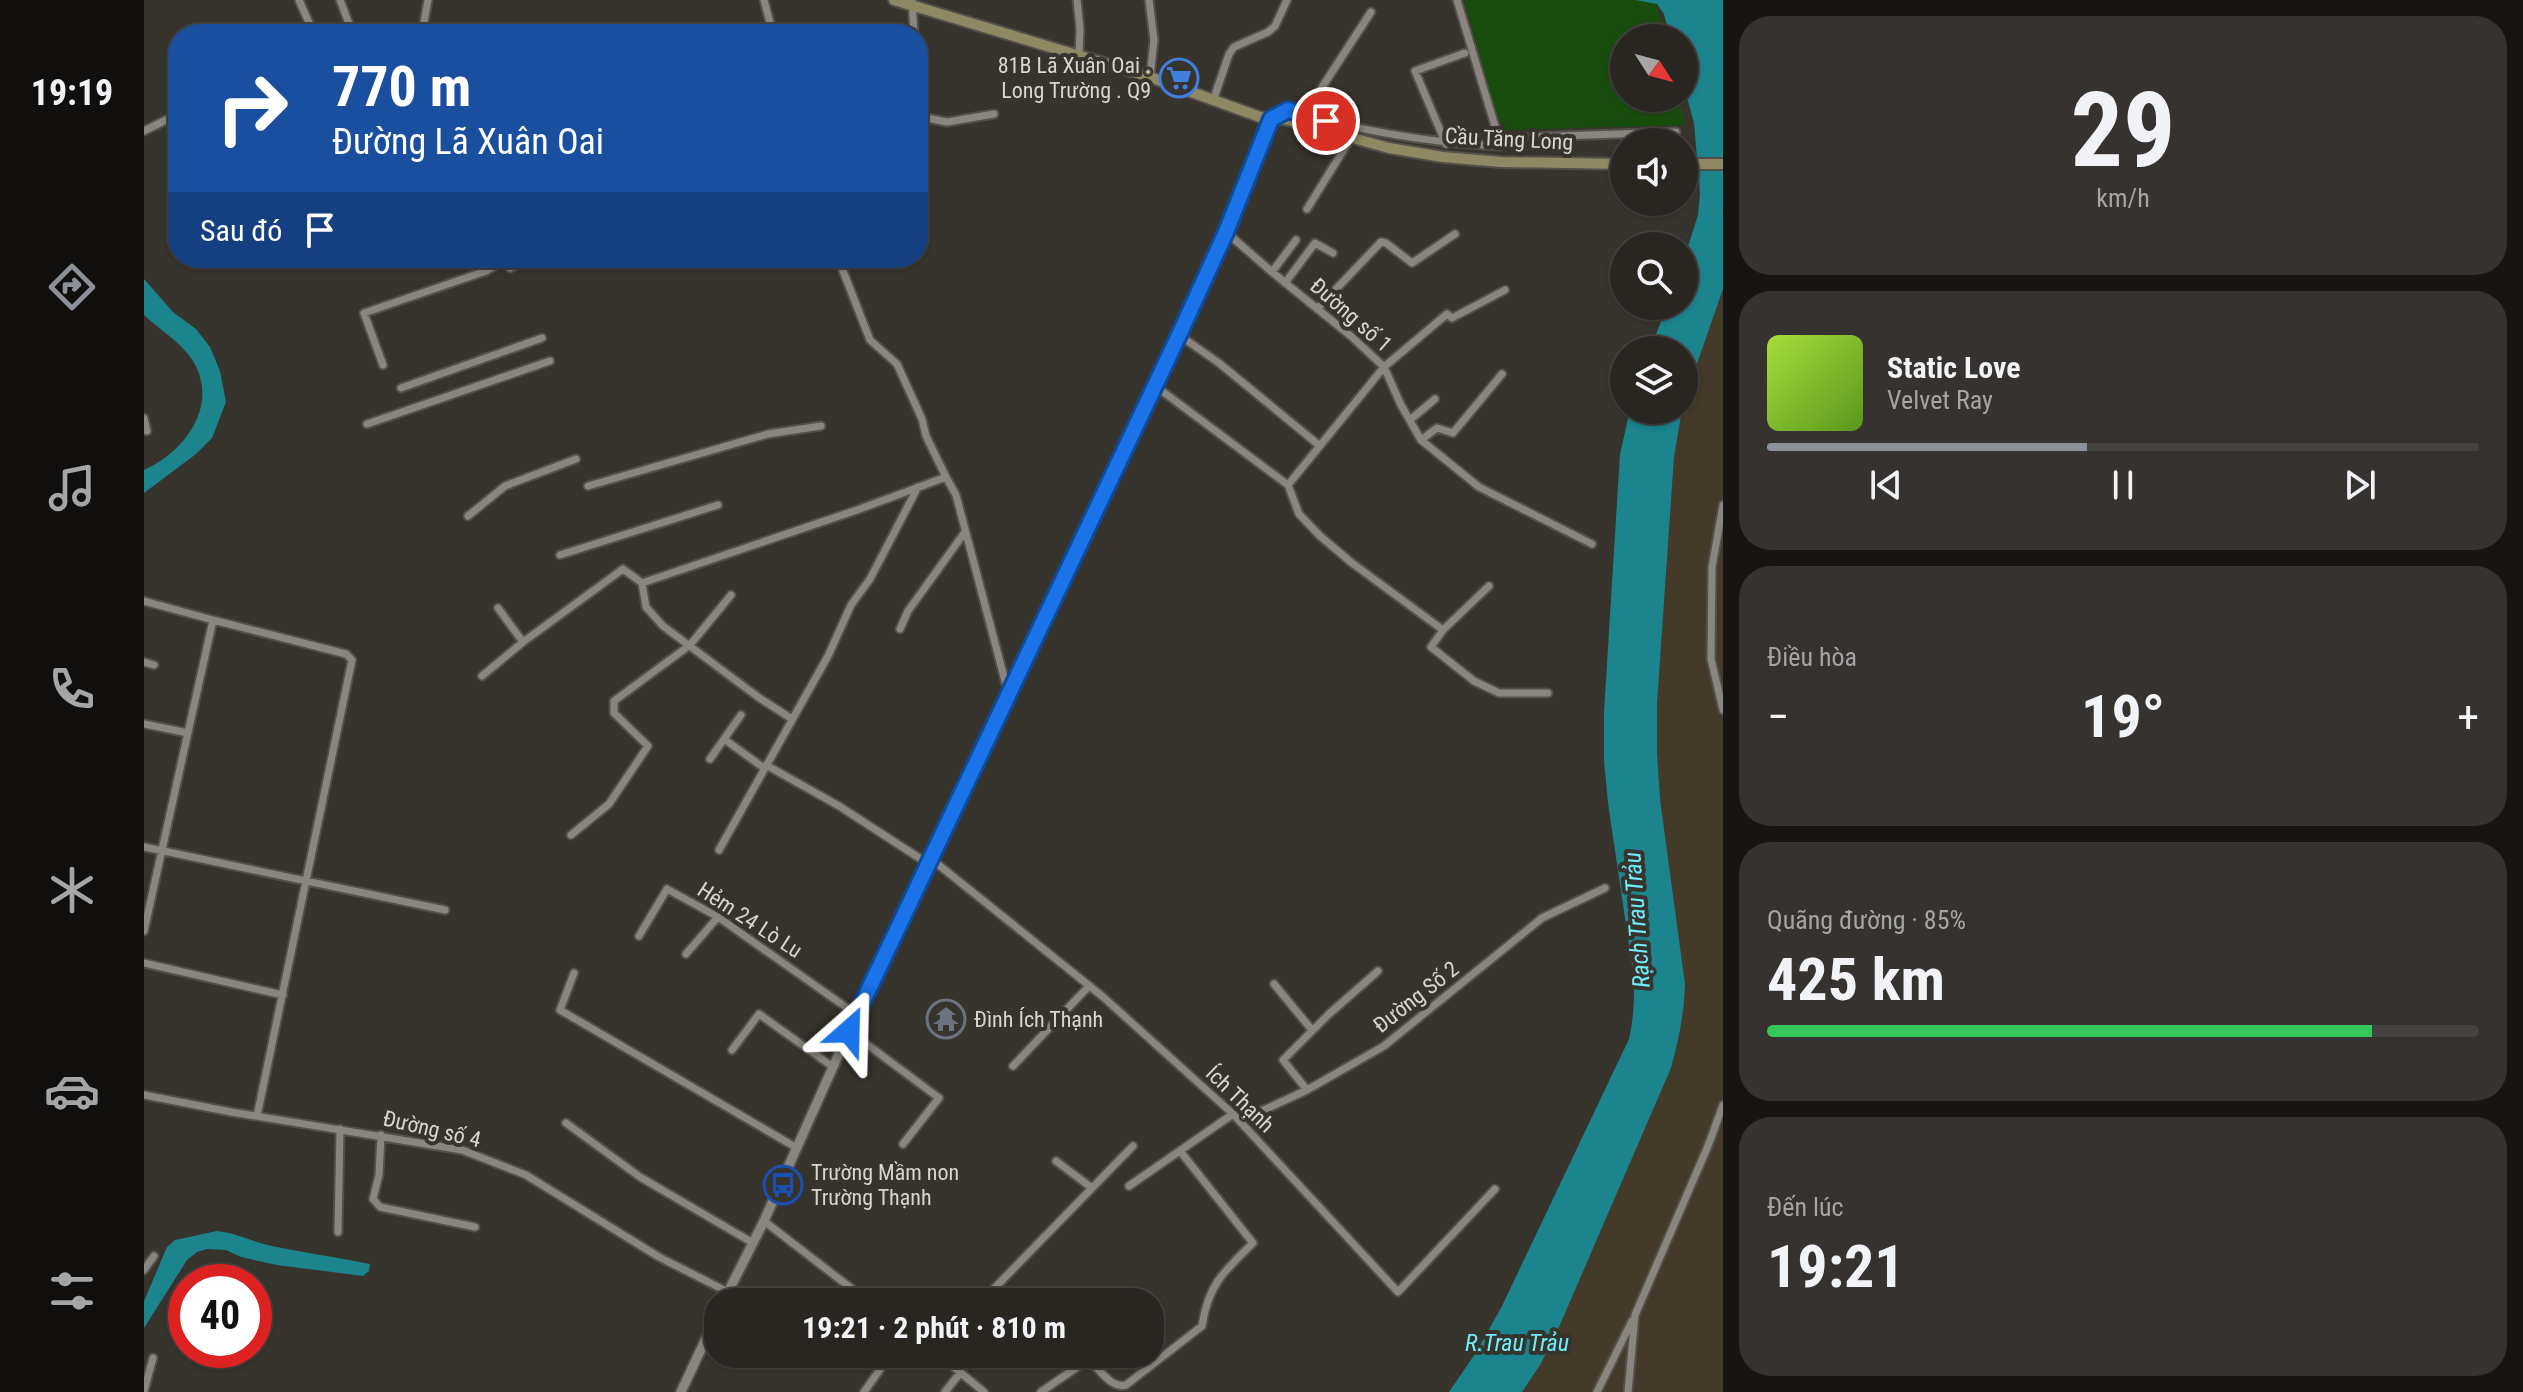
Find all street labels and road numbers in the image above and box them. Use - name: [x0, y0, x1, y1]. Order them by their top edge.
- street label: Cầu Tăng Long: [1444, 123, 1574, 155]
- street label: Đường số 1: [1305, 273, 1397, 357]
- street label: Hẻm 24 Lò Lu: [693, 877, 807, 963]
- street label: Đường Số 2: [1369, 956, 1463, 1038]
- street label: Ích Thạnh: [1201, 1061, 1279, 1137]
- street label: Đường số 4: [381, 1106, 483, 1152]

